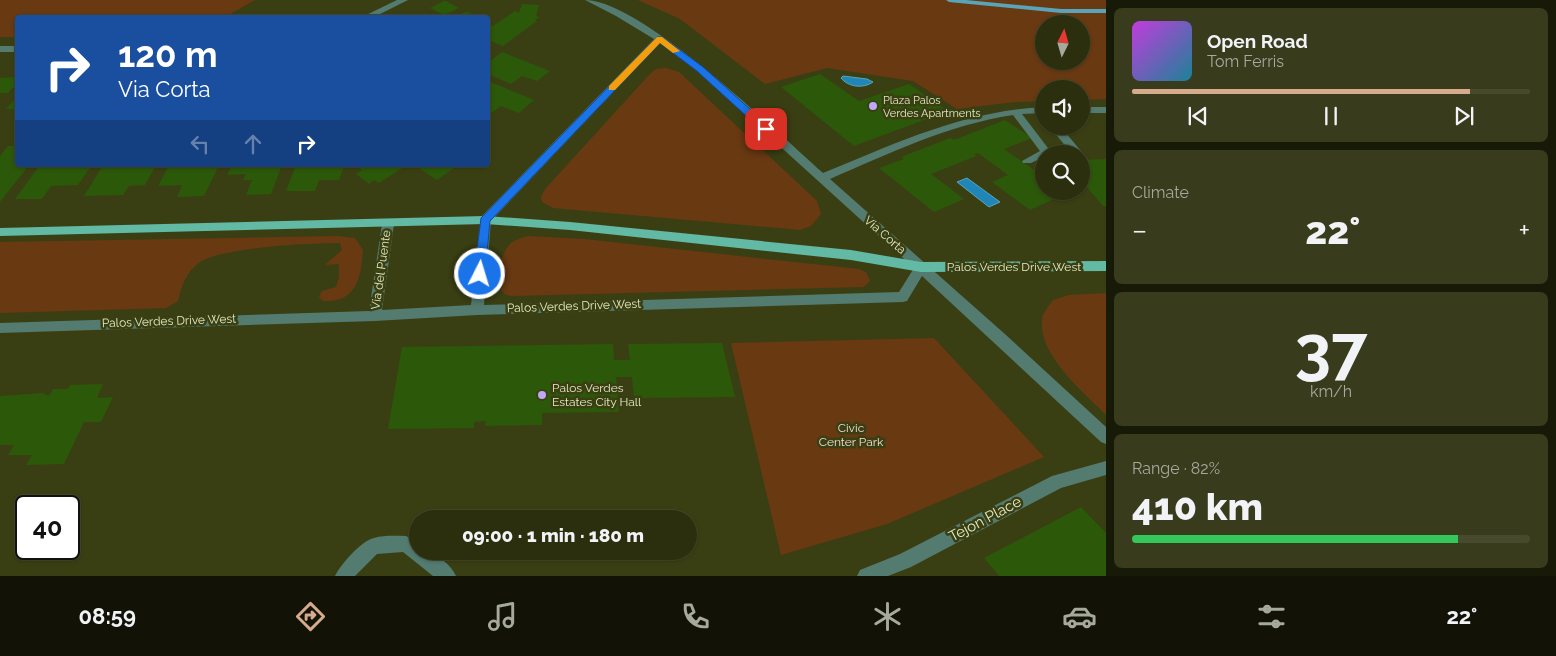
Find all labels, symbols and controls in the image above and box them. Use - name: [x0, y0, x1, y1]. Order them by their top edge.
- north arrow: [1035, 15, 1090, 70]
- map controls: [1035, 15, 1090, 200]
- text: Open Road: [1207, 30, 1308, 52]
- text: 120 m: [118, 34, 218, 75]
- icon: right: [35, 35, 100, 100]
- text: Tom Ferris: [1207, 52, 1284, 71]
- text: Via Corta: [118, 76, 211, 102]
- button: sound: [1035, 80, 1090, 135]
- place label: Plaza Palos Verdes Apartments: [883, 94, 981, 120]
- marker: Plaza Palos Verdes Apartments: [867, 100, 879, 112]
- icon: previous: [1184, 102, 1212, 130]
- icon: pause: [1317, 102, 1345, 130]
- icon: next: [1450, 102, 1478, 130]
- pin: [745, 108, 787, 150]
- icon: arrive: [752, 115, 780, 143]
- icon: left: [186, 130, 214, 158]
- icon: ahead: [239, 130, 267, 158]
- icon: right: [292, 130, 320, 158]
- button: search: [1035, 145, 1090, 200]
- text: Climate: [1132, 183, 1189, 202]
- text: 22°: [1305, 208, 1360, 253]
- street label: Via Corta: [861, 213, 909, 257]
- text: −: [1132, 214, 1147, 247]
- text: +: [1518, 214, 1530, 247]
- street label: Via del Puente: [368, 229, 394, 311]
- position arrow: [453, 247, 505, 299]
- street label: Palos Verdes Drive West: [947, 260, 1081, 274]
- street label: Palos Verdes Drive West: [507, 297, 641, 315]
- text: 37: [1295, 311, 1367, 387]
- street label: Palos Verdes Drive West: [102, 312, 236, 330]
- place label: Palos Verdes Estates City Hall: [552, 381, 642, 409]
- text: km/h: [1310, 382, 1352, 401]
- marker: Palos Verdes Estates City Hall: [536, 389, 548, 401]
- park label: Civic Center Park: [819, 421, 884, 449]
- text: Range · 82%: [1132, 459, 1220, 478]
- text: 410 km: [1132, 484, 1263, 529]
- street label: Tejon Place: [946, 492, 1025, 546]
- speed limit sign: 40: [15, 495, 80, 560]
- text: 09:00 · 1 min · 180 m: [462, 524, 644, 546]
- icon: directions: [293, 599, 328, 634]
- icon: music: [485, 599, 520, 634]
- icon: phone: [678, 599, 713, 634]
- icon: climate: [870, 599, 905, 634]
- icon: car: [1062, 599, 1097, 634]
- icon: filters: [1254, 599, 1289, 634]
- text: 08:59: [79, 603, 136, 629]
- text: 22°: [1446, 603, 1477, 629]

